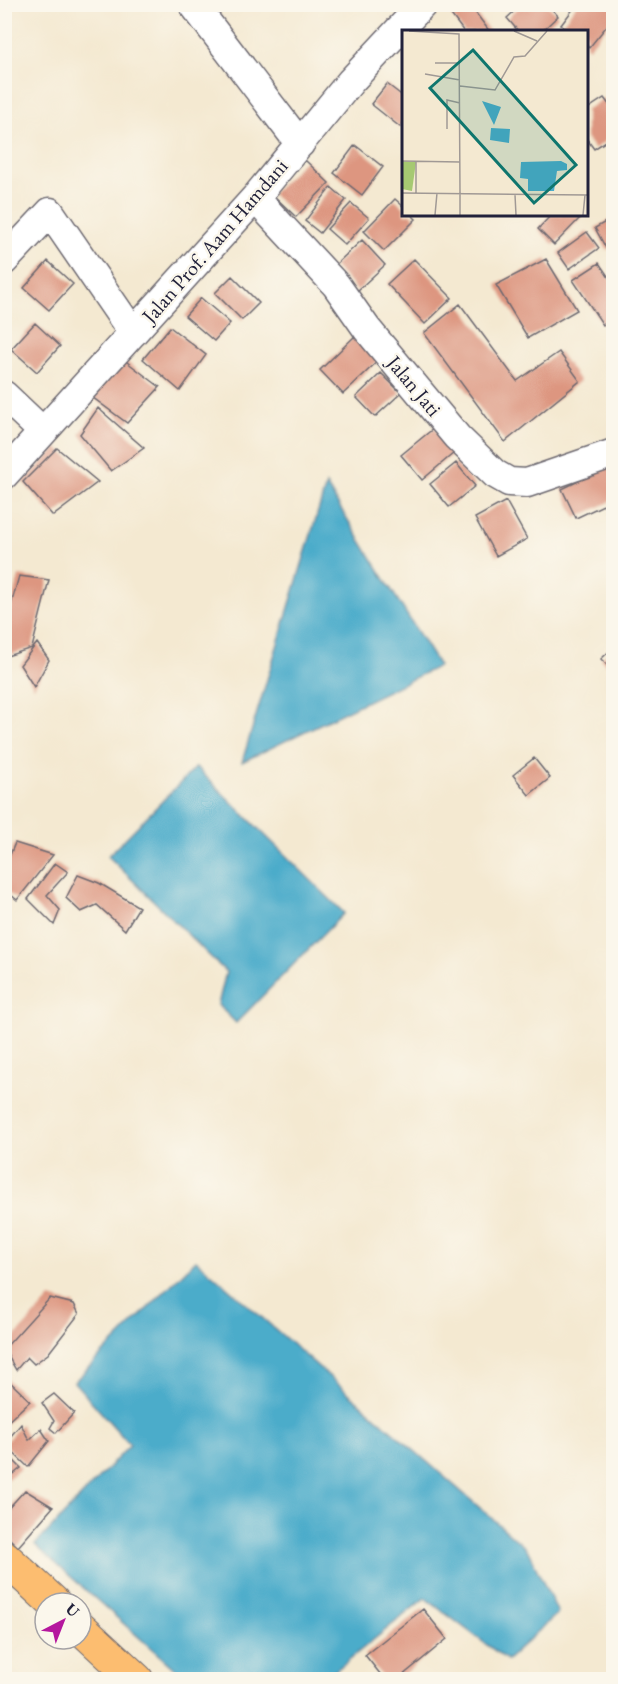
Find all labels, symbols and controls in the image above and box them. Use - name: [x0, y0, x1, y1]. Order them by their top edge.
- inset map: [402, 30, 588, 216]
- street label: Jalan Prof. Aam Hamdani: [134, 153, 293, 330]
- street label: Jalan Jati: [380, 348, 448, 422]
- north arrow: [33, 1591, 93, 1651]
- text: U: [61, 1598, 84, 1622]

